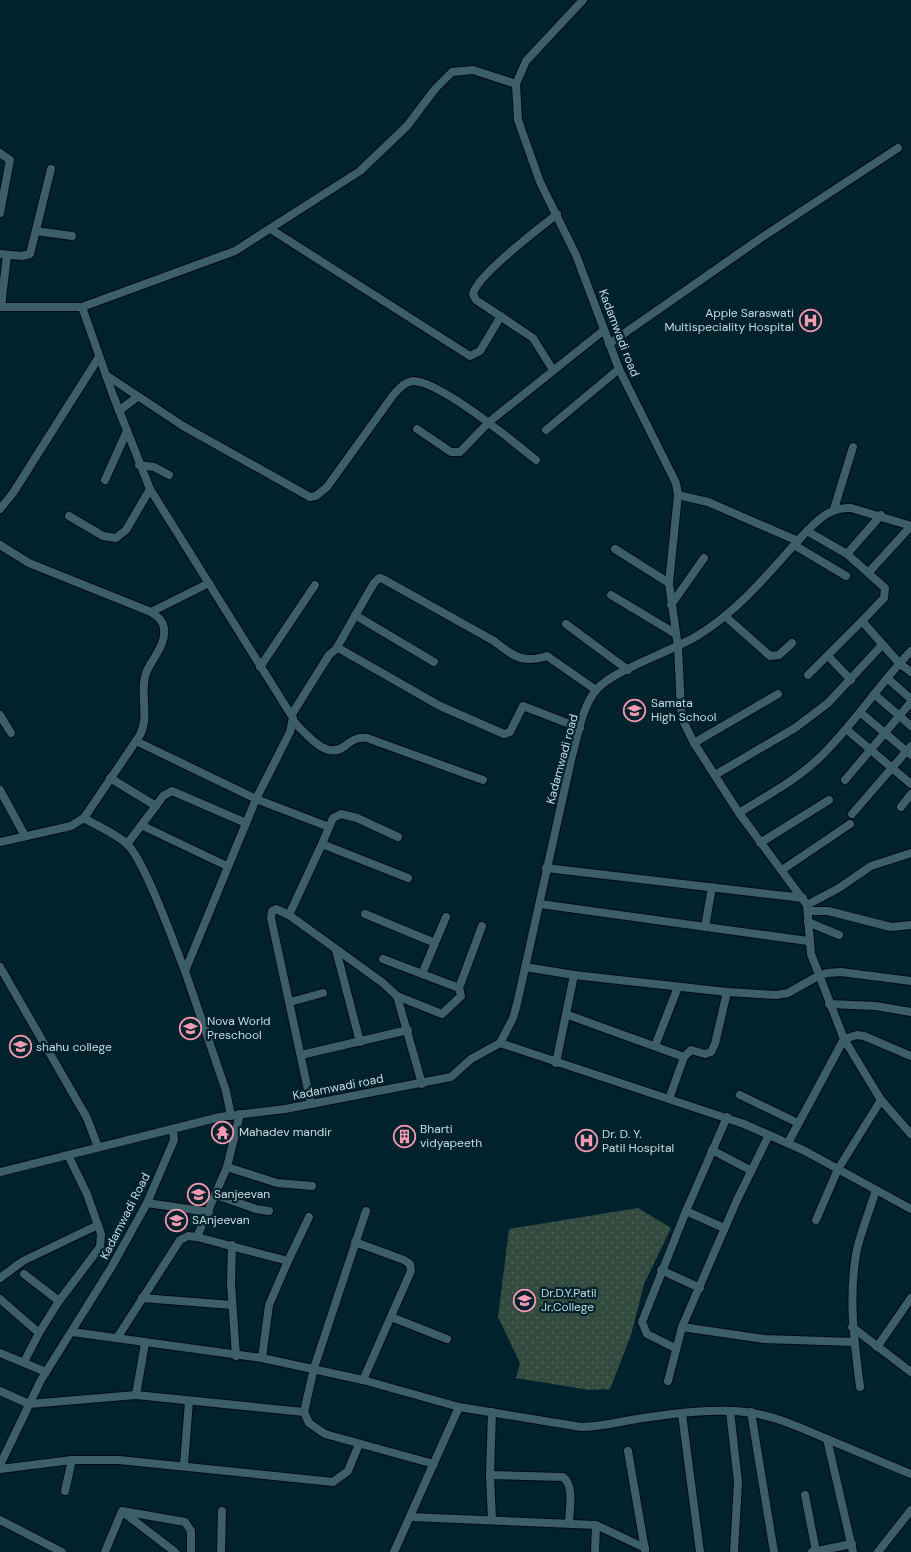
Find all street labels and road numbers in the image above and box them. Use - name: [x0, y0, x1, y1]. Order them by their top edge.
- street label: Kadamwadi road: [595, 287, 643, 379]
- street label: Kadamwadi road: [542, 712, 582, 806]
- street label: Kadamwadi road: [291, 1070, 385, 1104]
- street label: Kadamwadi Road: [96, 1170, 154, 1262]

